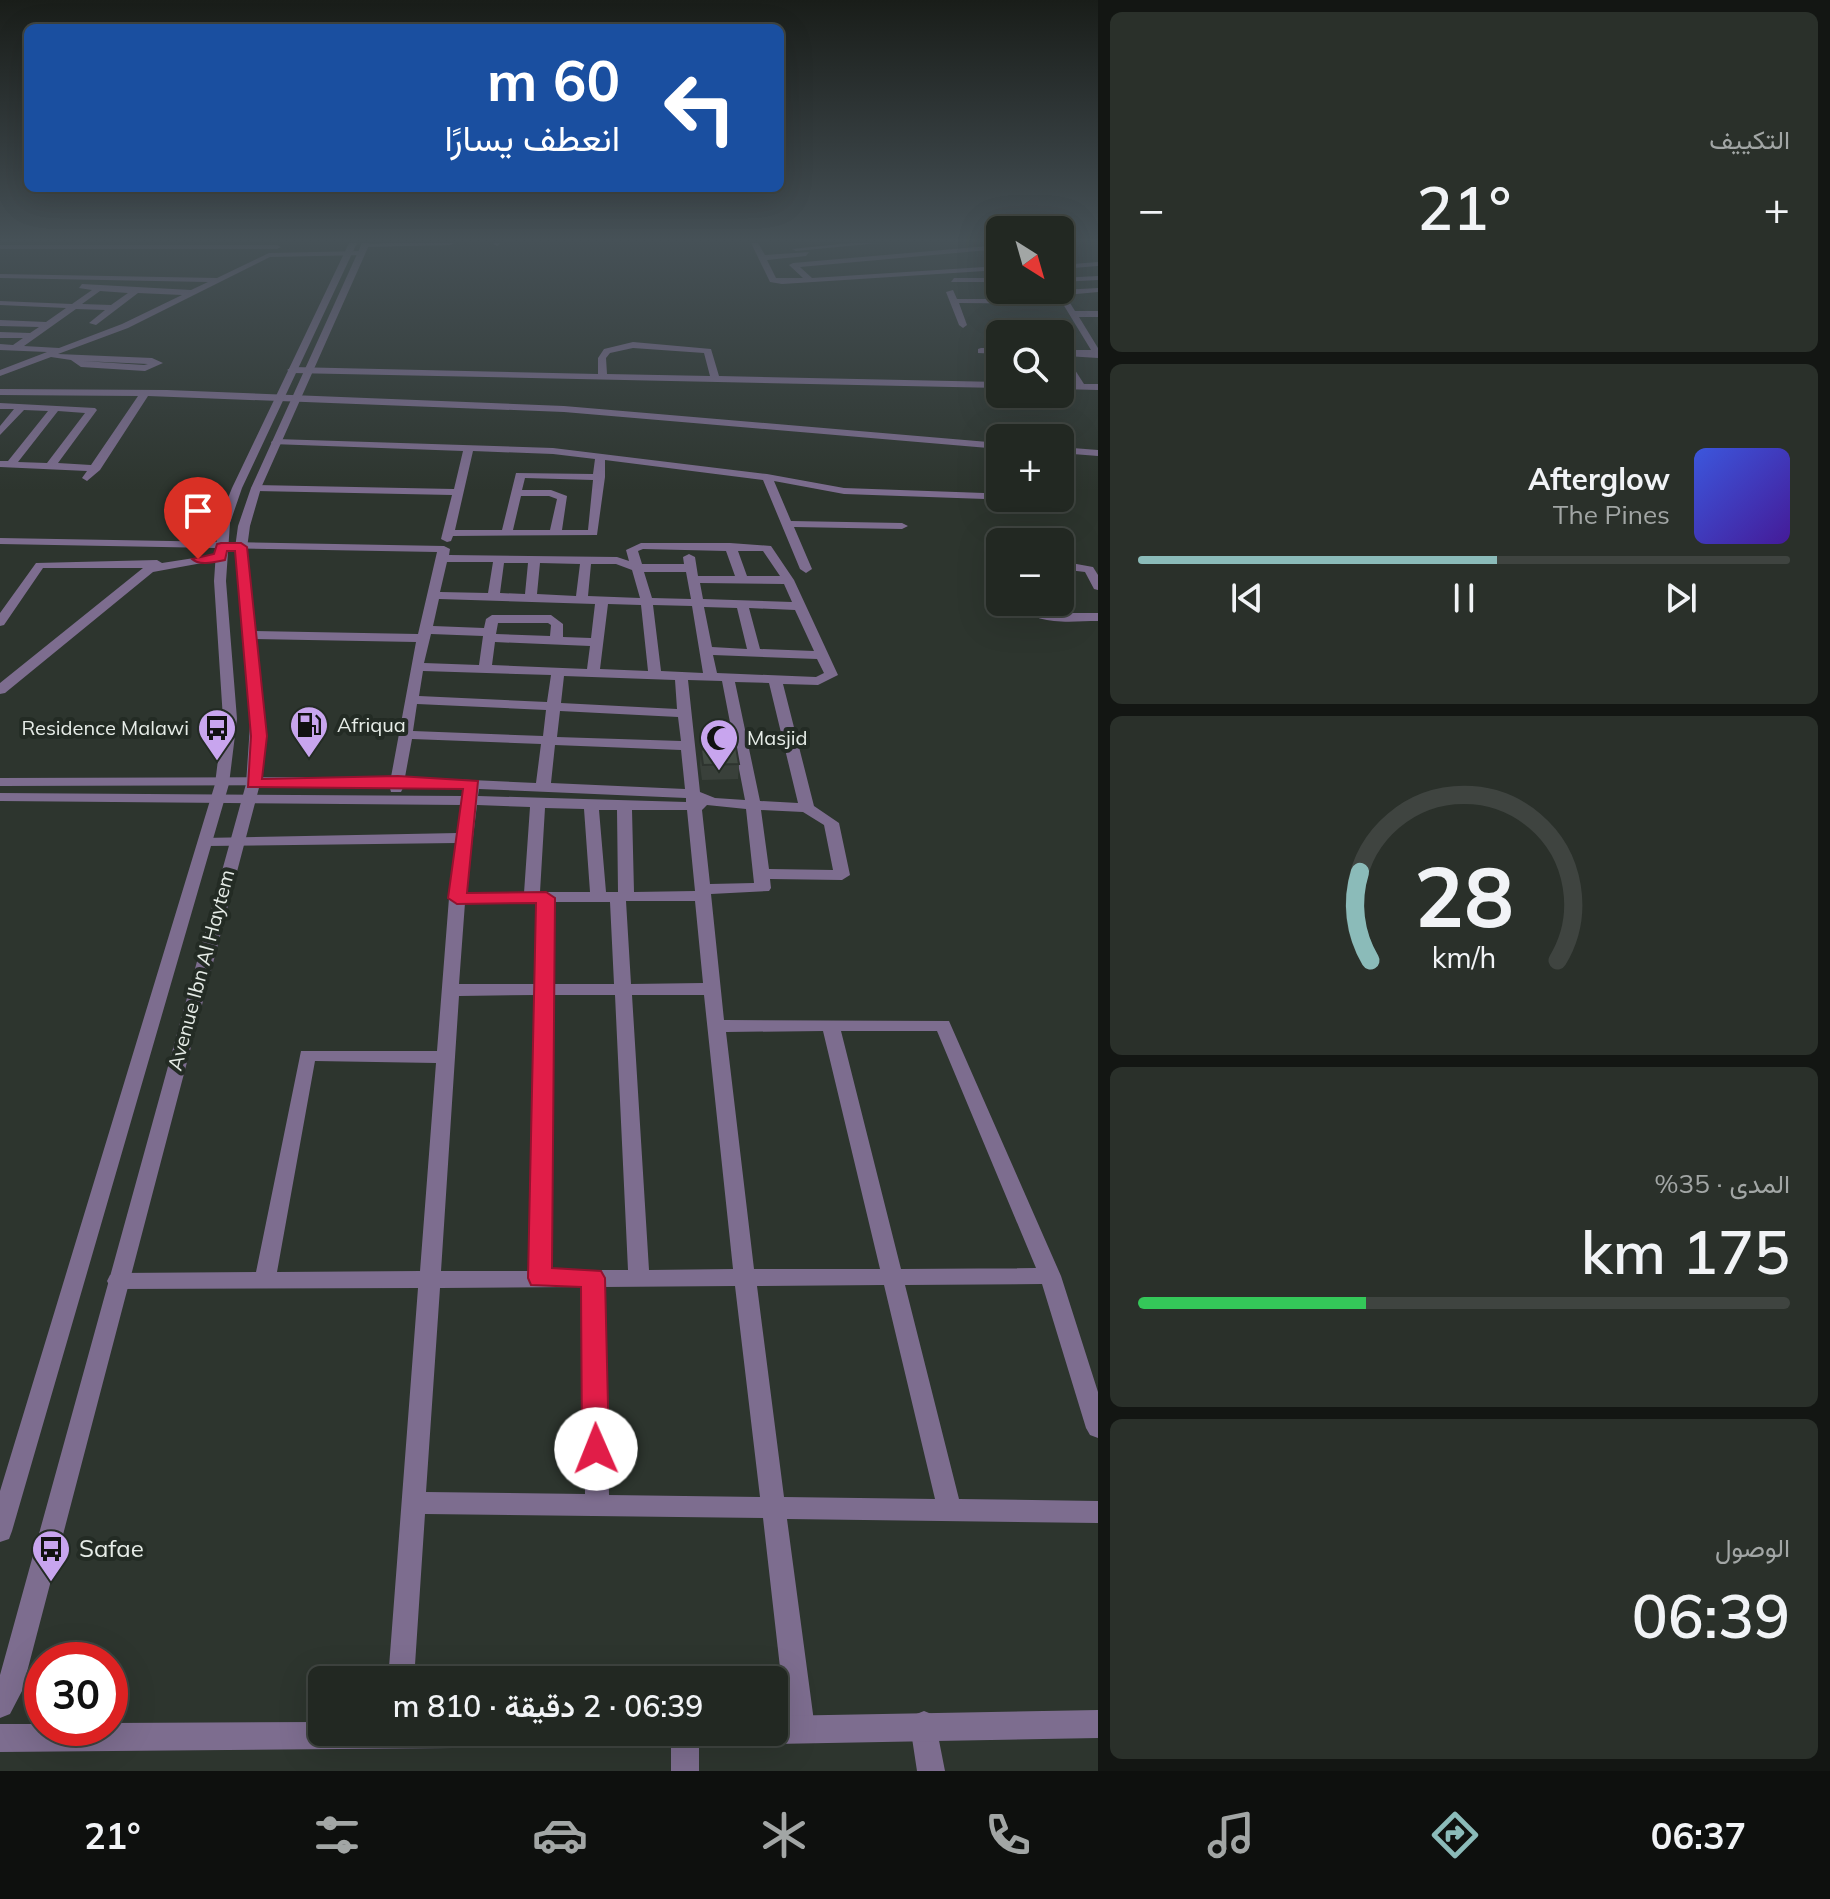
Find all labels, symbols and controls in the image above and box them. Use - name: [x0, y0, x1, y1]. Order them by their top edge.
- text: 60 m: [487, 45, 620, 115]
- icon: left: [648, 56, 752, 160]
- text: انعطف يسارًا: [444, 115, 620, 160]
- text: التكييف: [1709, 123, 1790, 156]
- text: 21°: [1417, 170, 1511, 245]
- text: −: [1138, 181, 1164, 236]
- text: +: [1764, 181, 1790, 236]
- north arrow: [986, 216, 1074, 304]
- map controls: [986, 216, 1074, 616]
- button: search: [986, 320, 1074, 408]
- button: +: [986, 424, 1074, 512]
- text: Afterglow: [1528, 460, 1670, 498]
- pin: [164, 477, 232, 559]
- icon: arrive: [176, 489, 220, 533]
- text: The Pines: [1553, 498, 1670, 531]
- button: −: [986, 528, 1074, 616]
- icon: previous: [1225, 576, 1269, 620]
- icon: pause: [1442, 576, 1486, 620]
- icon: next: [1659, 576, 1703, 620]
- fuel station icon: Afriqua: [288, 704, 330, 759]
- bus stop icon: Residence Malawi: [196, 707, 238, 762]
- place label: Afriqua: [337, 712, 406, 737]
- place label: Residence Malawi: [21, 715, 189, 740]
- mosque icon: Masjid: [698, 717, 740, 772]
- place label: Masjid: [747, 725, 808, 750]
- text: 28: [1414, 843, 1514, 948]
- street label: Avenue Ibn Al Haytem: [162, 867, 239, 1073]
- text: km/h: [1432, 940, 1496, 976]
- text: المدى · 35%: [1654, 1167, 1790, 1200]
- text: 175 km: [1581, 1214, 1790, 1289]
- position arrow: [554, 1407, 638, 1491]
- bus stop icon: Safae: [30, 1528, 72, 1583]
- text: الوصول: [1715, 1531, 1790, 1564]
- place label: Safae: [79, 1533, 144, 1563]
- text: 06:39: [1632, 1578, 1790, 1653]
- speed limit sign: 30: [24, 1642, 128, 1746]
- text: 06:39 · 2 دقيقة · 810 m: [393, 1687, 703, 1725]
- icon: filters: [309, 1807, 365, 1863]
- icon: car: [532, 1807, 588, 1863]
- icon: climate: [756, 1807, 812, 1863]
- icon: phone: [980, 1807, 1036, 1863]
- icon: music: [1203, 1807, 1259, 1863]
- icon: directions: [1427, 1807, 1483, 1863]
- text: 21°: [84, 1813, 141, 1858]
- text: 06:37: [1651, 1813, 1746, 1858]

